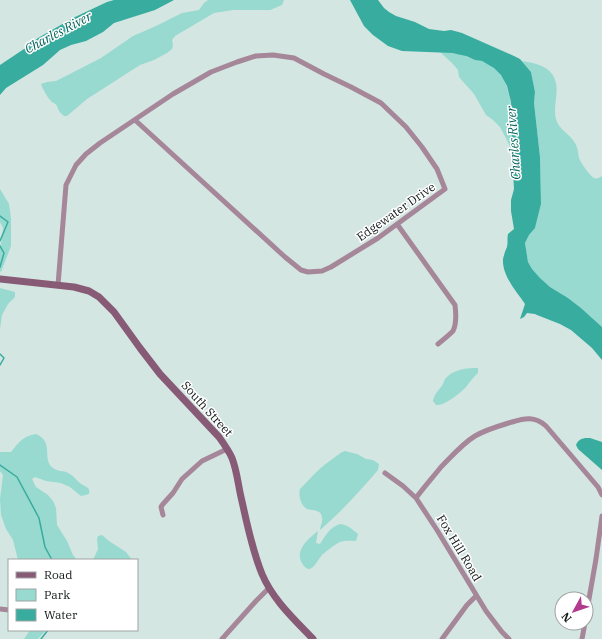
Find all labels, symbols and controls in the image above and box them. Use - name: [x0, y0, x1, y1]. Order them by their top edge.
- water label: Charles River: [22, 7, 95, 57]
- water label: Charles River: [502, 105, 525, 180]
- street label: Edgewater Drive: [354, 179, 438, 244]
- street label: South Street: [179, 378, 236, 439]
- street label: Fox Hill Road: [434, 512, 485, 584]
- legend: [8, 559, 138, 631]
- text: Road: [44, 567, 73, 582]
- text: Park: [44, 587, 70, 602]
- north arrow: [554, 591, 594, 631]
- text: Water: [44, 607, 78, 622]
- text: N: [558, 609, 574, 625]

